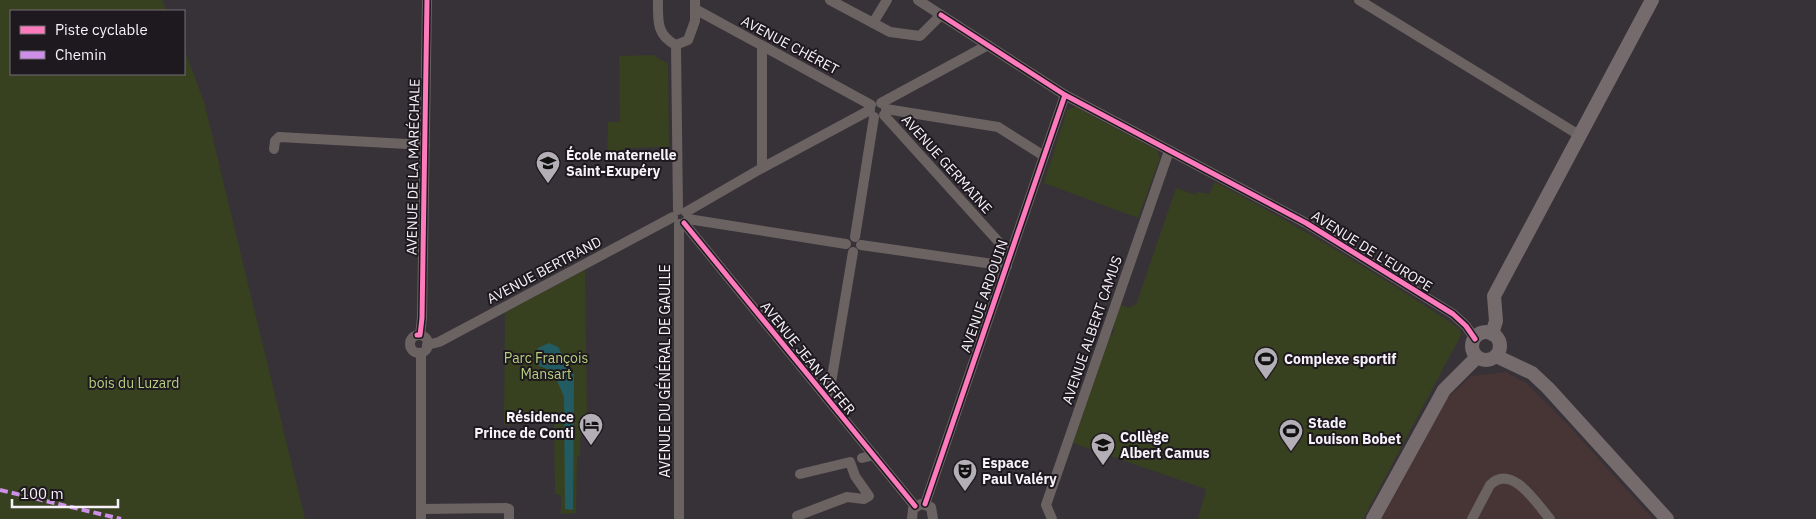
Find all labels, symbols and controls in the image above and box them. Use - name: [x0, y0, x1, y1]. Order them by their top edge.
- legend: [10, 10, 185, 75]
- street label: AVENUE CHÉRET: [738, 11, 842, 78]
- text: Piste cyclable: [55, 20, 148, 39]
- text: Chemin: [55, 45, 106, 64]
- street label: AVENUE DE LA MARÉCHALE: [401, 79, 424, 255]
- street label: AVENUE GERMAINE: [898, 111, 996, 217]
- place label: École maternelle Saint-Exupéry: [566, 145, 677, 180]
- school or university icon: École maternelle Saint-Exupéry: [535, 150, 561, 184]
- street label: AVENUE DE L'EUROPE: [1308, 206, 1436, 296]
- street label: AVENUE BERTRAND: [484, 232, 604, 308]
- street label: AVENUE ARDOUIN: [956, 237, 1012, 355]
- street label: AVENUE ALBERT CAMUS: [1058, 253, 1126, 407]
- street label: AVENUE DU GÉNÉRAL DE GAULLE: [655, 264, 674, 478]
- street label: AVENUE JEAN KIFFER: [757, 298, 859, 418]
- sports icon: Complexe sportif: [1253, 346, 1279, 380]
- park label: Parc François Mansart: [504, 349, 588, 383]
- place label: Complexe sportif: [1284, 350, 1396, 368]
- park label: bois du Luzard: [89, 374, 179, 392]
- place label: Résidence Prince de Conti: [474, 408, 574, 442]
- hotel icon: Résidence Prince de Conti: [578, 412, 604, 446]
- place label: Stade Louison Bobet: [1308, 414, 1401, 448]
- sports icon: Stade Louison Bobet: [1278, 418, 1304, 452]
- place label: Collège Albert Camus: [1120, 428, 1210, 462]
- school or university icon: Collège Albert Camus: [1090, 432, 1116, 466]
- place label: Espace Paul Valéry: [982, 454, 1057, 488]
- theatre icon: Espace Paul Valéry: [952, 458, 978, 492]
- scale bar: [12, 476, 119, 508]
- text: 100 m: [20, 484, 64, 503]

